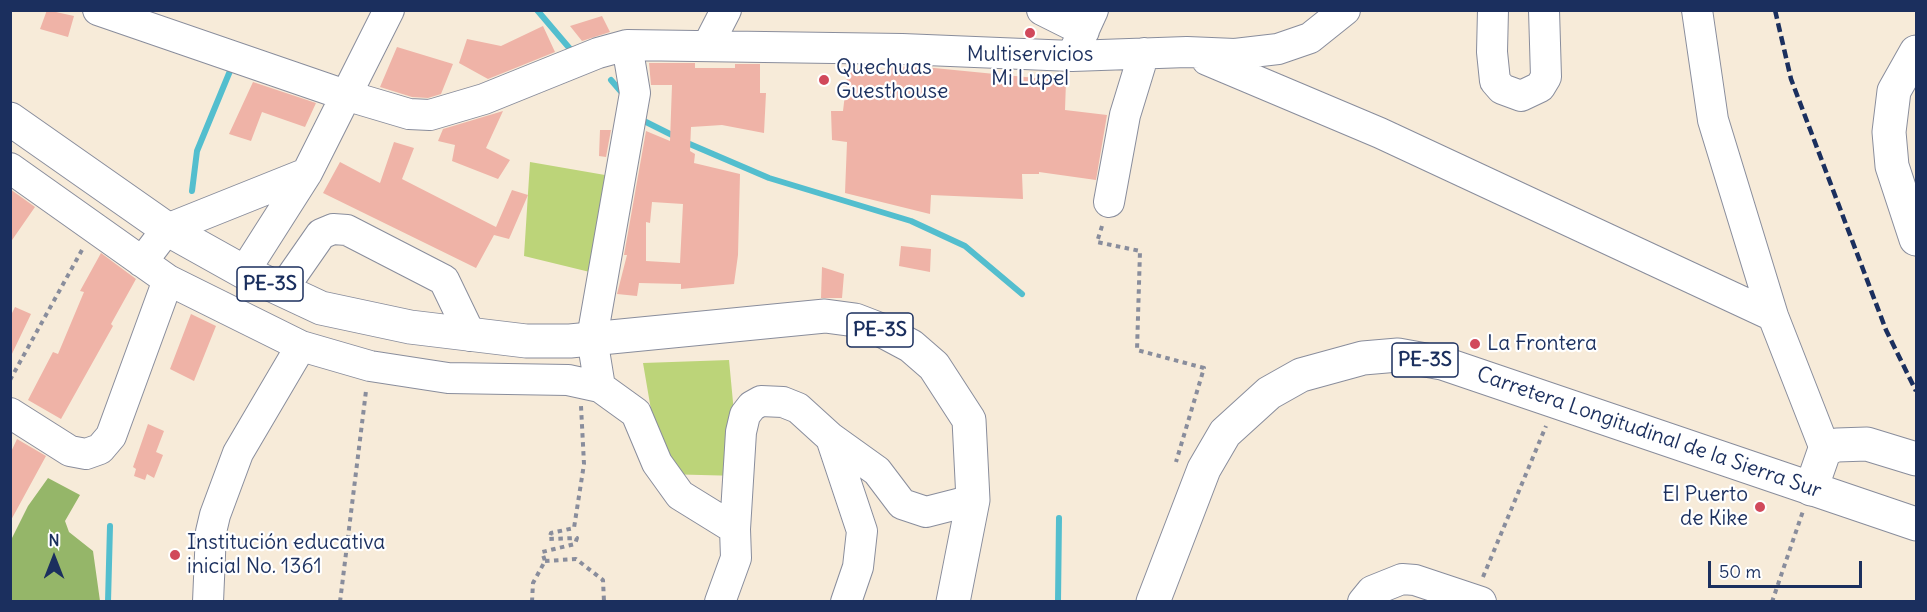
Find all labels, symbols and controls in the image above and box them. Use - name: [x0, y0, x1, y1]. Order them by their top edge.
- marker: Multiservicios Mi Lupel: [1023, 26, 1037, 40]
- place label: Multiservicios Mi Lupel: [967, 42, 1093, 92]
- place label: Quechuas Guesthouse: [836, 55, 948, 105]
- marker: Quechuas Guesthouse: [817, 73, 831, 87]
- road number: PE-3S: [237, 267, 303, 301]
- road number: PE-3S: [847, 313, 913, 347]
- place label: La Frontera: [1487, 331, 1597, 357]
- marker: La Frontera: [1468, 337, 1482, 351]
- road number: PE-3S: [1392, 343, 1458, 377]
- street label: Carretera Longitudinal de la Sierra Sur: [1473, 362, 1825, 504]
- place label: El Puerto de Kike: [1662, 482, 1748, 532]
- marker: El Puerto de Kike: [1753, 500, 1767, 514]
- north arrow: [24, 528, 84, 588]
- text: N: [48, 530, 60, 550]
- place label: Institución educativa inicial No. 1361: [187, 530, 385, 580]
- marker: Institución educativa inicial No. 1361: [168, 548, 182, 562]
- scale bar: [1711, 549, 1866, 587]
- text: 50 m: [1719, 560, 1761, 583]

